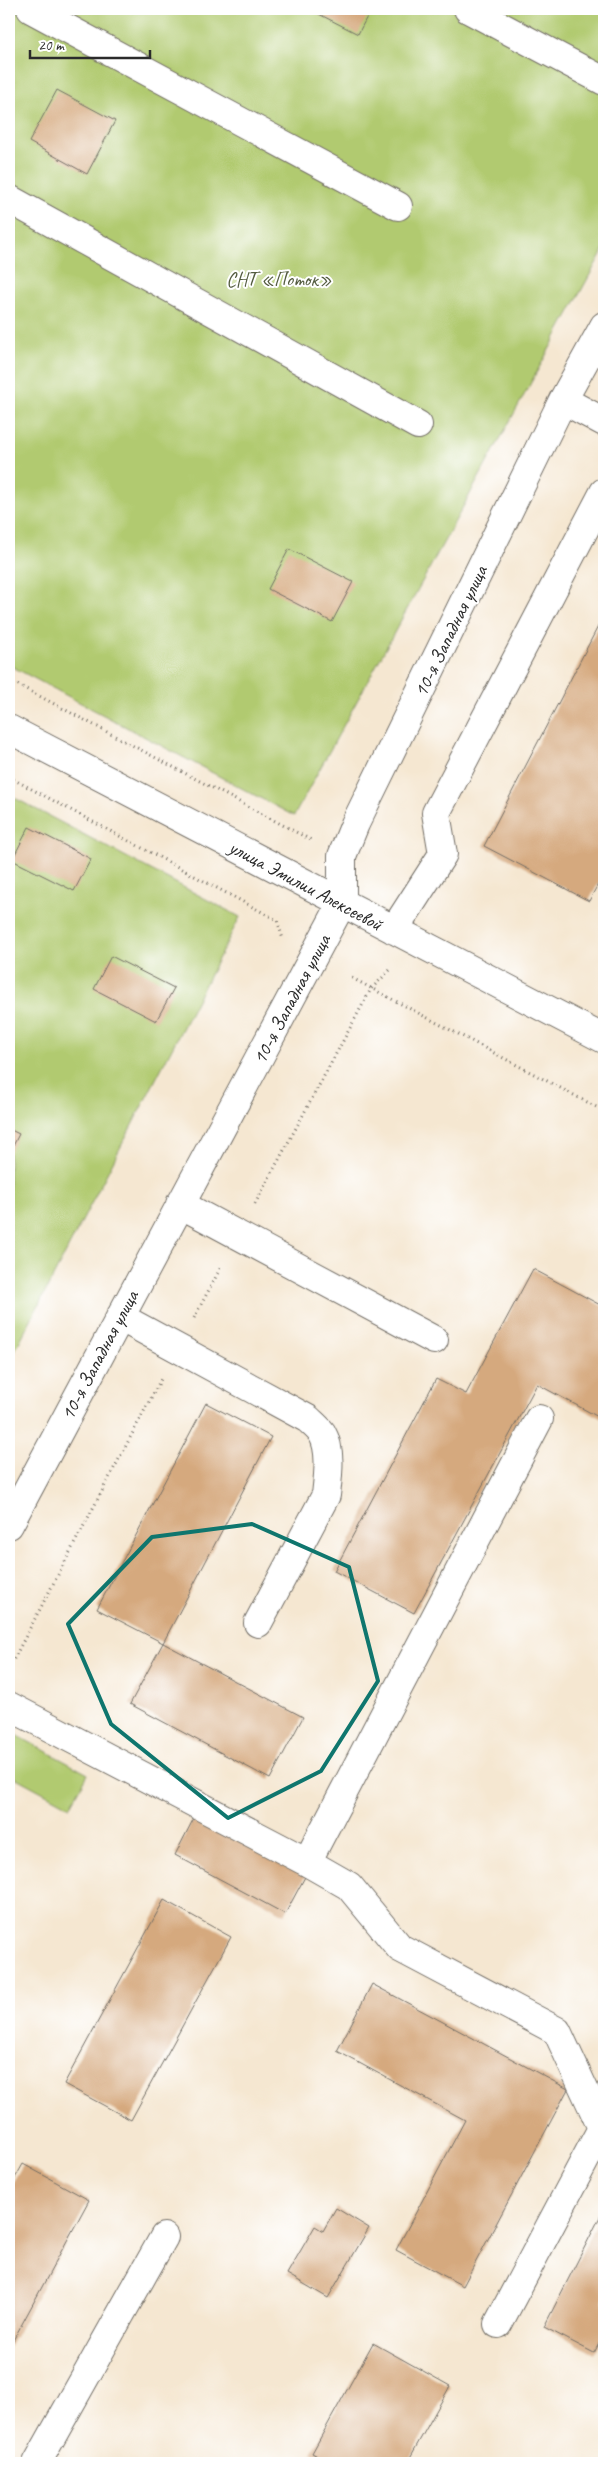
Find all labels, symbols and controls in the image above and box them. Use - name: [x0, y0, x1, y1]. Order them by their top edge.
- scale bar: [30, 28, 150, 60]
- text: 20 m: [38, 36, 65, 55]
- park label: СНТ «Поток»: [226, 267, 332, 292]
- street label: 10-я Западная улица: [408, 560, 494, 701]
- street label: улица Эмилии Алексеевой: [224, 834, 388, 937]
- street label: 10-я Западная улица: [247, 929, 337, 1068]
- street label: 10-я Западная улица: [55, 1285, 145, 1424]

